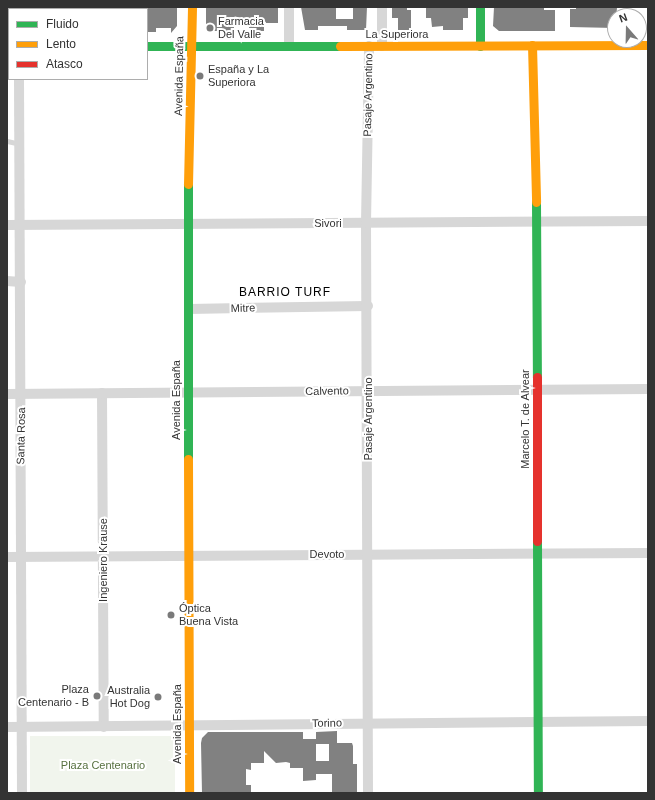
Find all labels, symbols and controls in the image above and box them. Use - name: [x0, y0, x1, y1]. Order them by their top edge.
- legend: [8, 8, 148, 80]
- north arrow: [607, 8, 647, 48]
- text: N: [617, 11, 629, 25]
- place label: Farmacia Del Valle: [218, 15, 264, 41]
- text: Fluido: [46, 17, 79, 31]
- marker: Farmacia Del Valle: [205, 23, 215, 33]
- street label: La Superiora: [366, 27, 428, 41]
- street label: Avenida España: [172, 36, 186, 116]
- text: Lento: [46, 37, 76, 51]
- street label: Pasaje Argentino: [361, 53, 375, 137]
- text: Atasco: [46, 57, 83, 71]
- place label: España y La Superiora: [208, 63, 269, 89]
- marker: España y La Superiora: [195, 71, 205, 81]
- street label: Sivori: [314, 216, 342, 230]
- district label: BARRIO TURF: [239, 286, 331, 300]
- street label: Mitre: [231, 301, 255, 315]
- street label: Avenida España: [169, 360, 183, 440]
- street label: Marcelo T. de Alvear: [518, 369, 532, 469]
- street label: Pasaje Argentino: [361, 377, 375, 461]
- street label: Calvento: [305, 384, 349, 398]
- street label: Santa Rosa: [14, 407, 28, 465]
- street label: Ingeniero Krause: [96, 518, 110, 602]
- street label: Devoto: [310, 547, 344, 561]
- place label: Óptica Buena Vista: [179, 602, 238, 628]
- marker: Óptica Buena Vista: [166, 610, 176, 620]
- place label: Plaza Centenario - B: [18, 683, 89, 709]
- place label: Australia Hot Dog: [107, 684, 150, 710]
- street label: Avenida España: [170, 684, 184, 764]
- marker: Plaza Centenario - B: [92, 691, 102, 701]
- marker: Australia Hot Dog: [153, 692, 163, 702]
- street label: Torino: [312, 716, 342, 730]
- park label: Plaza Centenario: [61, 758, 145, 772]

